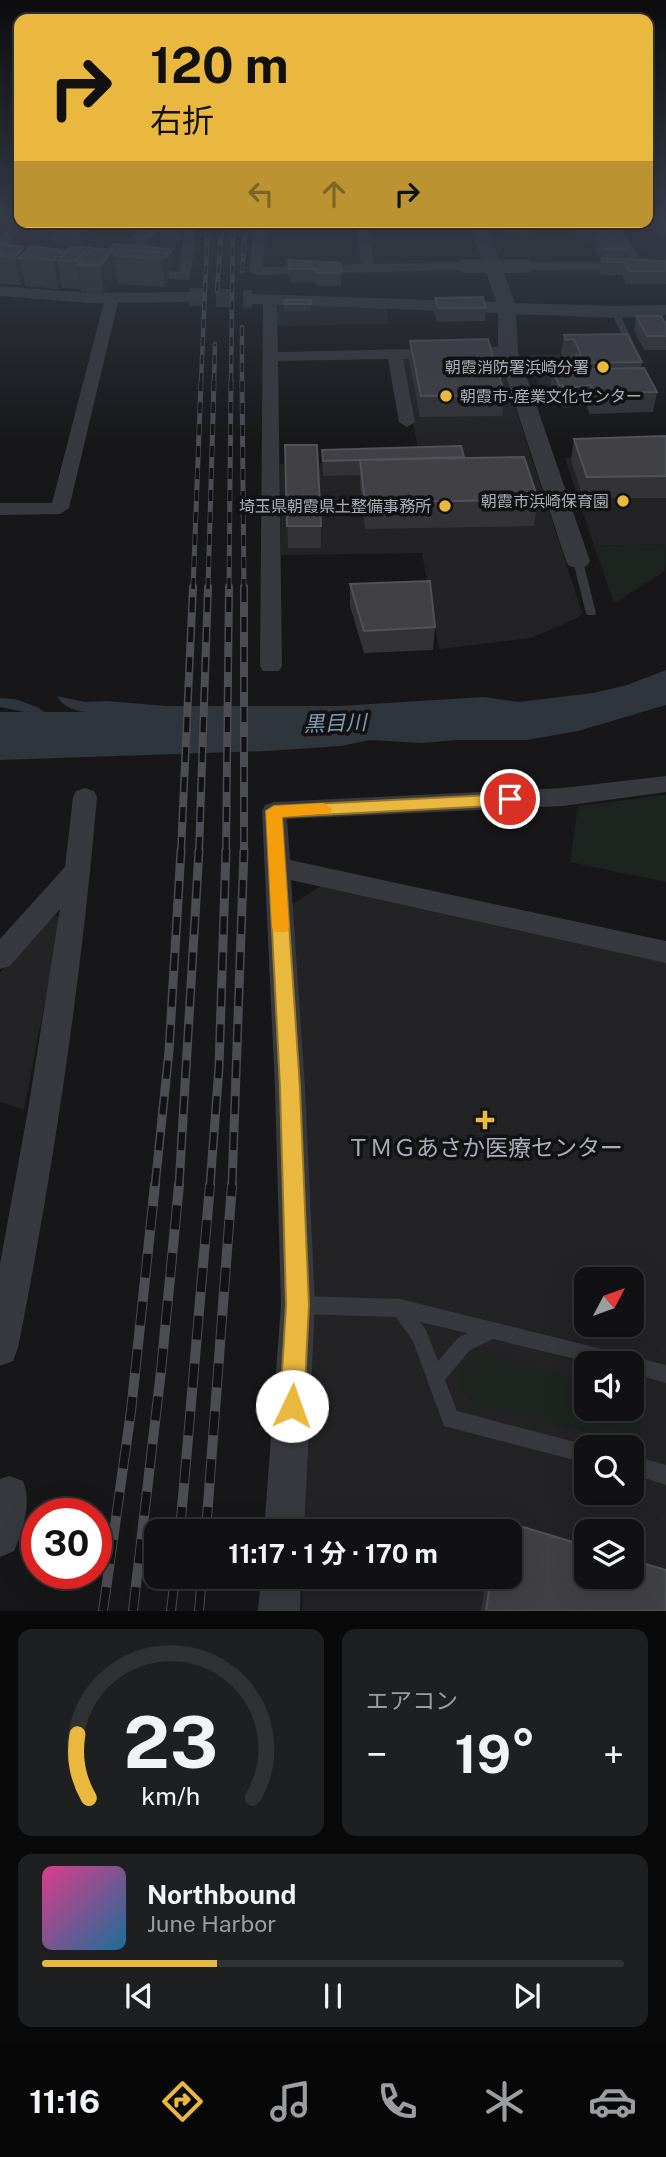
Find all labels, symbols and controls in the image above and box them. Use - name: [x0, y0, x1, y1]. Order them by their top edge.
- text: 120 m: [150, 36, 289, 94]
- icon: right: [35, 42, 126, 133]
- text: 右折: [150, 102, 214, 139]
- icon: left: [242, 175, 280, 213]
- icon: ahead: [315, 175, 353, 213]
- icon: right: [388, 175, 426, 213]
- place label: 朝霞消防署浜崎分署: [445, 358, 589, 377]
- marker: 朝霞消防署浜崎分署: [595, 359, 611, 375]
- place label: 朝霞市-産業文化センター: [460, 387, 642, 406]
- marker: 朝霞市-産業文化センター: [438, 388, 454, 404]
- place label: 朝霞市浜崎保育園: [481, 492, 609, 511]
- marker: 朝霞市浜崎保育園: [615, 493, 631, 509]
- place label: 埼玉県朝霞県土整備事務所: [239, 497, 431, 516]
- marker: 埼玉県朝霞県土整備事務所: [437, 498, 453, 514]
- water label: 黒目川: [303, 709, 369, 737]
- pin: [480, 769, 540, 829]
- icon: arrive: [491, 780, 529, 818]
- marker: ＴＭＧあさか医療センター: [475, 1110, 495, 1130]
- place label: ＴＭＧあさか医療センター: [347, 1134, 623, 1161]
- north arrow: [574, 1267, 644, 1337]
- map controls: [574, 1267, 644, 1589]
- button: sound: [574, 1351, 644, 1421]
- position arrow: [255, 1369, 329, 1443]
- button: search: [574, 1435, 644, 1505]
- speed limit sign: 30: [21, 1498, 112, 1589]
- button: layers: [574, 1519, 644, 1589]
- text: 11:17 · 1 分 · 170 m: [228, 1538, 438, 1569]
- text: エアコン: [366, 1687, 458, 1714]
- text: 23: [124, 1700, 218, 1785]
- text: 19°: [454, 1724, 536, 1785]
- text: −: [366, 1732, 387, 1777]
- text: +: [603, 1732, 624, 1777]
- text: km/h: [142, 1781, 200, 1811]
- text: Northbound: [147, 1879, 296, 1910]
- text: June Harbor: [147, 1910, 276, 1937]
- icon: previous: [120, 1977, 158, 2015]
- icon: pause: [314, 1977, 352, 2015]
- icon: next: [508, 1977, 546, 2015]
- icon: directions: [158, 2077, 207, 2126]
- icon: music: [266, 2077, 315, 2126]
- icon: phone: [373, 2077, 422, 2126]
- icon: climate: [480, 2077, 529, 2126]
- icon: car: [588, 2077, 637, 2126]
- text: 11:16: [29, 2083, 100, 2120]

